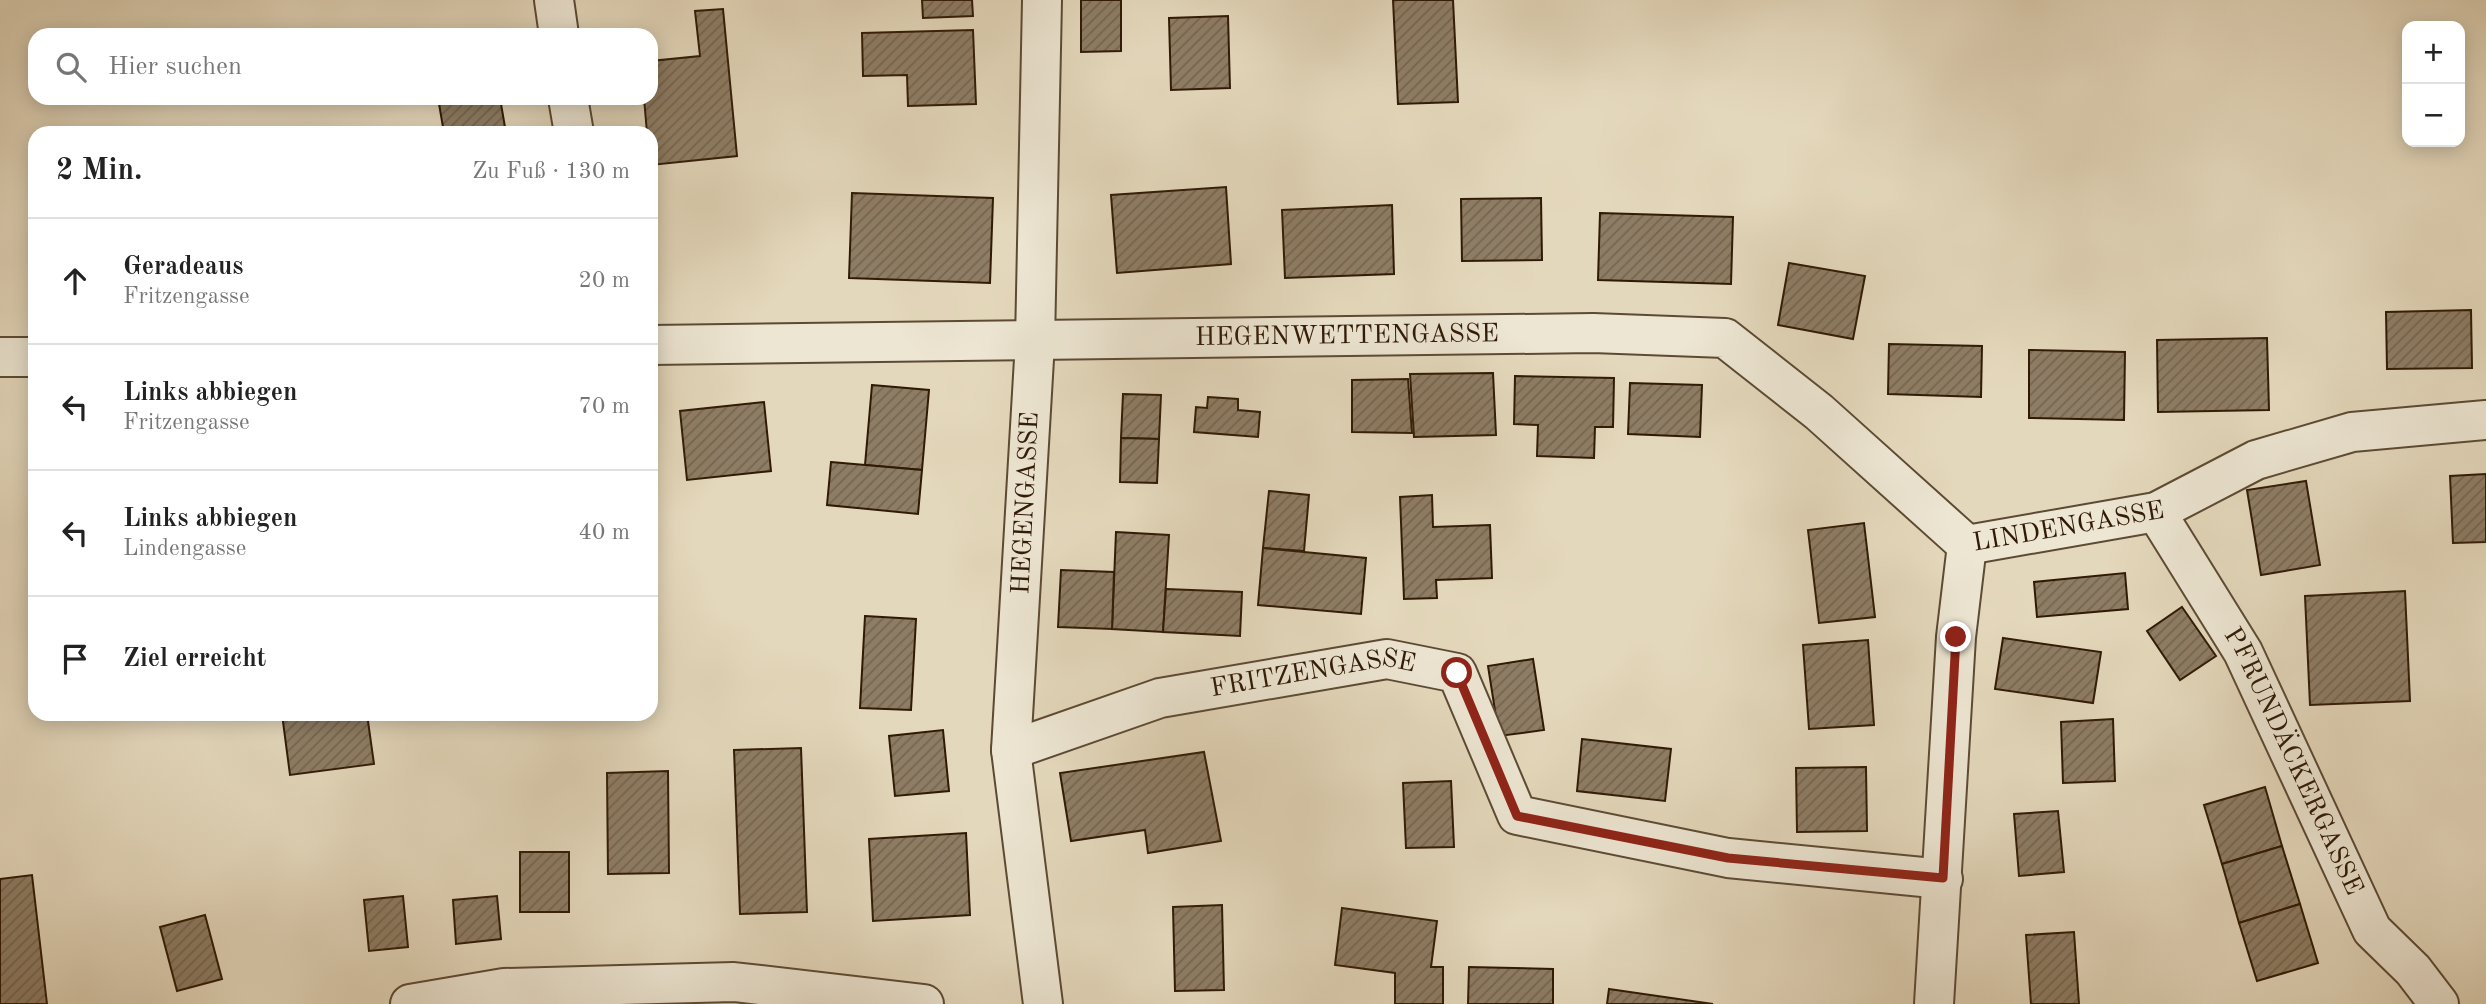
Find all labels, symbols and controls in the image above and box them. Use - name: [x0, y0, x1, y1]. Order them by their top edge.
- map controls: [2402, 21, 2465, 147]
- button: +: [2402, 21, 2465, 84]
- search box: [28, 28, 658, 105]
- icon: search: [52, 48, 90, 86]
- text: Hier suchen: [108, 54, 242, 80]
- button: −: [2402, 84, 2465, 147]
- text: 2 Min.: [56, 156, 142, 186]
- text: Zu Fuß · 130 m: [472, 160, 630, 183]
- text: Geradeaus: [123, 254, 243, 280]
- icon: ahead: [56, 262, 94, 300]
- text: 20 m: [579, 269, 630, 292]
- text: Fritzengasse: [123, 285, 250, 308]
- street label: HEGENWETTENGASSE: [1195, 321, 1499, 351]
- text: Links abbiegen: [123, 380, 297, 406]
- icon: left: [56, 388, 94, 426]
- text: 70 m: [579, 395, 630, 418]
- text: Fritzengasse: [123, 411, 250, 434]
- street label: HEGENGASSE: [1008, 411, 1044, 595]
- street label: LINDENGASSE: [1971, 498, 2166, 557]
- text: Links abbiegen: [123, 506, 297, 532]
- icon: left: [56, 514, 94, 552]
- text: 40 m: [579, 521, 630, 544]
- text: Lindengasse: [123, 537, 246, 560]
- route end: [1940, 621, 1971, 652]
- street label: PFRUNDÄCKERGASSE: [2218, 623, 2367, 899]
- icon: arrive: [56, 640, 94, 678]
- street label: FRITZENGASSE: [1208, 645, 1418, 702]
- text: Ziel erreicht: [123, 646, 266, 672]
- route start: [1441, 657, 1472, 688]

